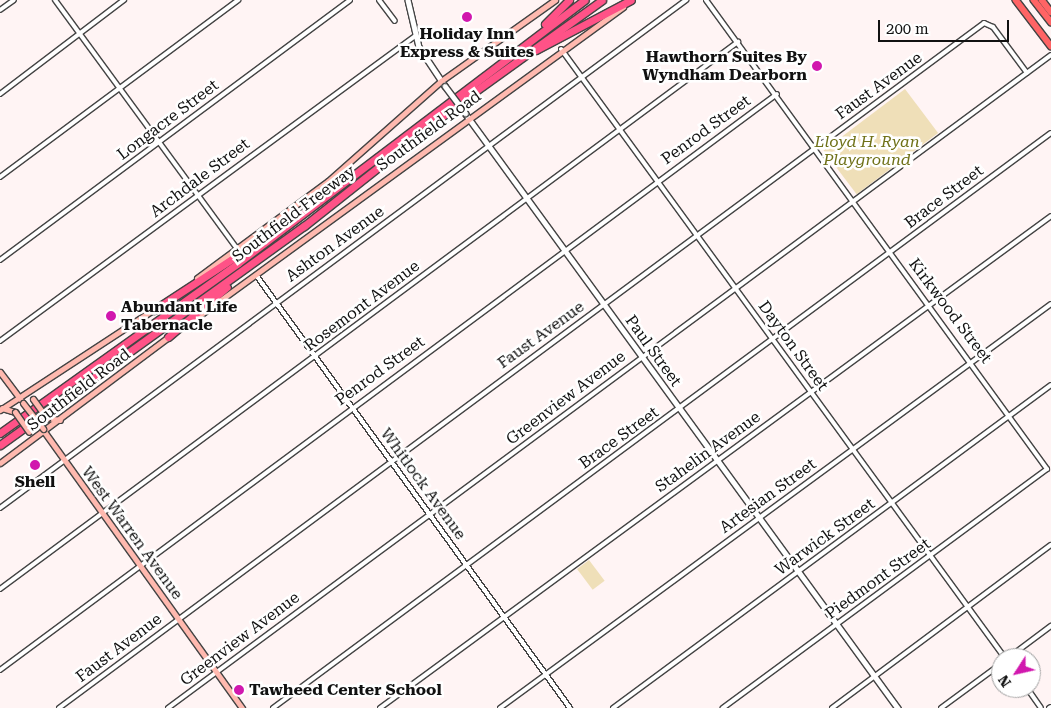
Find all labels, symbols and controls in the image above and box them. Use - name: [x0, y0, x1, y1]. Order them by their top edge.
- scale bar: [881, 10, 1012, 42]
- marker: Holiday Inn Express & Suites: [461, 11, 473, 23]
- text: 200 m: [886, 20, 929, 38]
- place label: Holiday Inn Express & Suites: [400, 24, 534, 62]
- place label: Hawthorn Suites By Wyndham Dearborn: [642, 47, 807, 85]
- street label: Faust Avenue: [832, 48, 926, 124]
- marker: Hawthorn Suites By Wyndham Dearborn: [811, 60, 823, 72]
- street label: Longacre Street: [114, 76, 222, 164]
- street label: Southfield Road: [373, 87, 485, 175]
- street label: Penrod Street: [658, 91, 754, 169]
- park label: Lloyd H. Ryan Playground: [814, 132, 920, 170]
- street label: Archdale Street: [147, 134, 253, 222]
- street label: Southfield Freeway: [229, 161, 359, 267]
- street label: Brace Street: [901, 161, 987, 233]
- street label: Ashton Avenue: [282, 202, 388, 286]
- street label: Kirkwood Street: [904, 255, 996, 367]
- street label: Rosemont Avenue: [301, 256, 423, 356]
- place label: Abundant Life Tabernacle: [121, 297, 237, 335]
- street label: Faust Avenue: [494, 297, 588, 373]
- street label: Dayton Street: [754, 297, 832, 395]
- marker: Abundant Life Tabernacle: [105, 310, 117, 322]
- street label: Paul Street: [621, 312, 685, 390]
- street label: Penrod Street: [332, 332, 428, 410]
- street label: Southfield Road: [24, 345, 134, 435]
- street label: Greenview Avenue: [503, 347, 629, 449]
- street label: Brace Street: [576, 403, 662, 473]
- street label: Stahelin Avenue: [652, 407, 764, 497]
- street label: Whitlock Avenue: [376, 425, 470, 543]
- street label: Artesian Street: [716, 455, 820, 537]
- marker: Shell: [29, 459, 41, 471]
- street label: West Warren Avenue: [77, 463, 187, 603]
- place label: Shell: [15, 472, 55, 492]
- street label: Warwick Street: [771, 494, 879, 580]
- street label: Piedmont Street: [822, 534, 934, 624]
- street label: Greenview Avenue: [177, 588, 303, 690]
- street label: Faust Avenue: [72, 610, 166, 686]
- north arrow: [991, 648, 1041, 698]
- text: N: [995, 672, 1014, 690]
- place label: Tawheed Center School: [249, 680, 442, 700]
- marker: Tawheed Center School: [233, 684, 245, 696]

